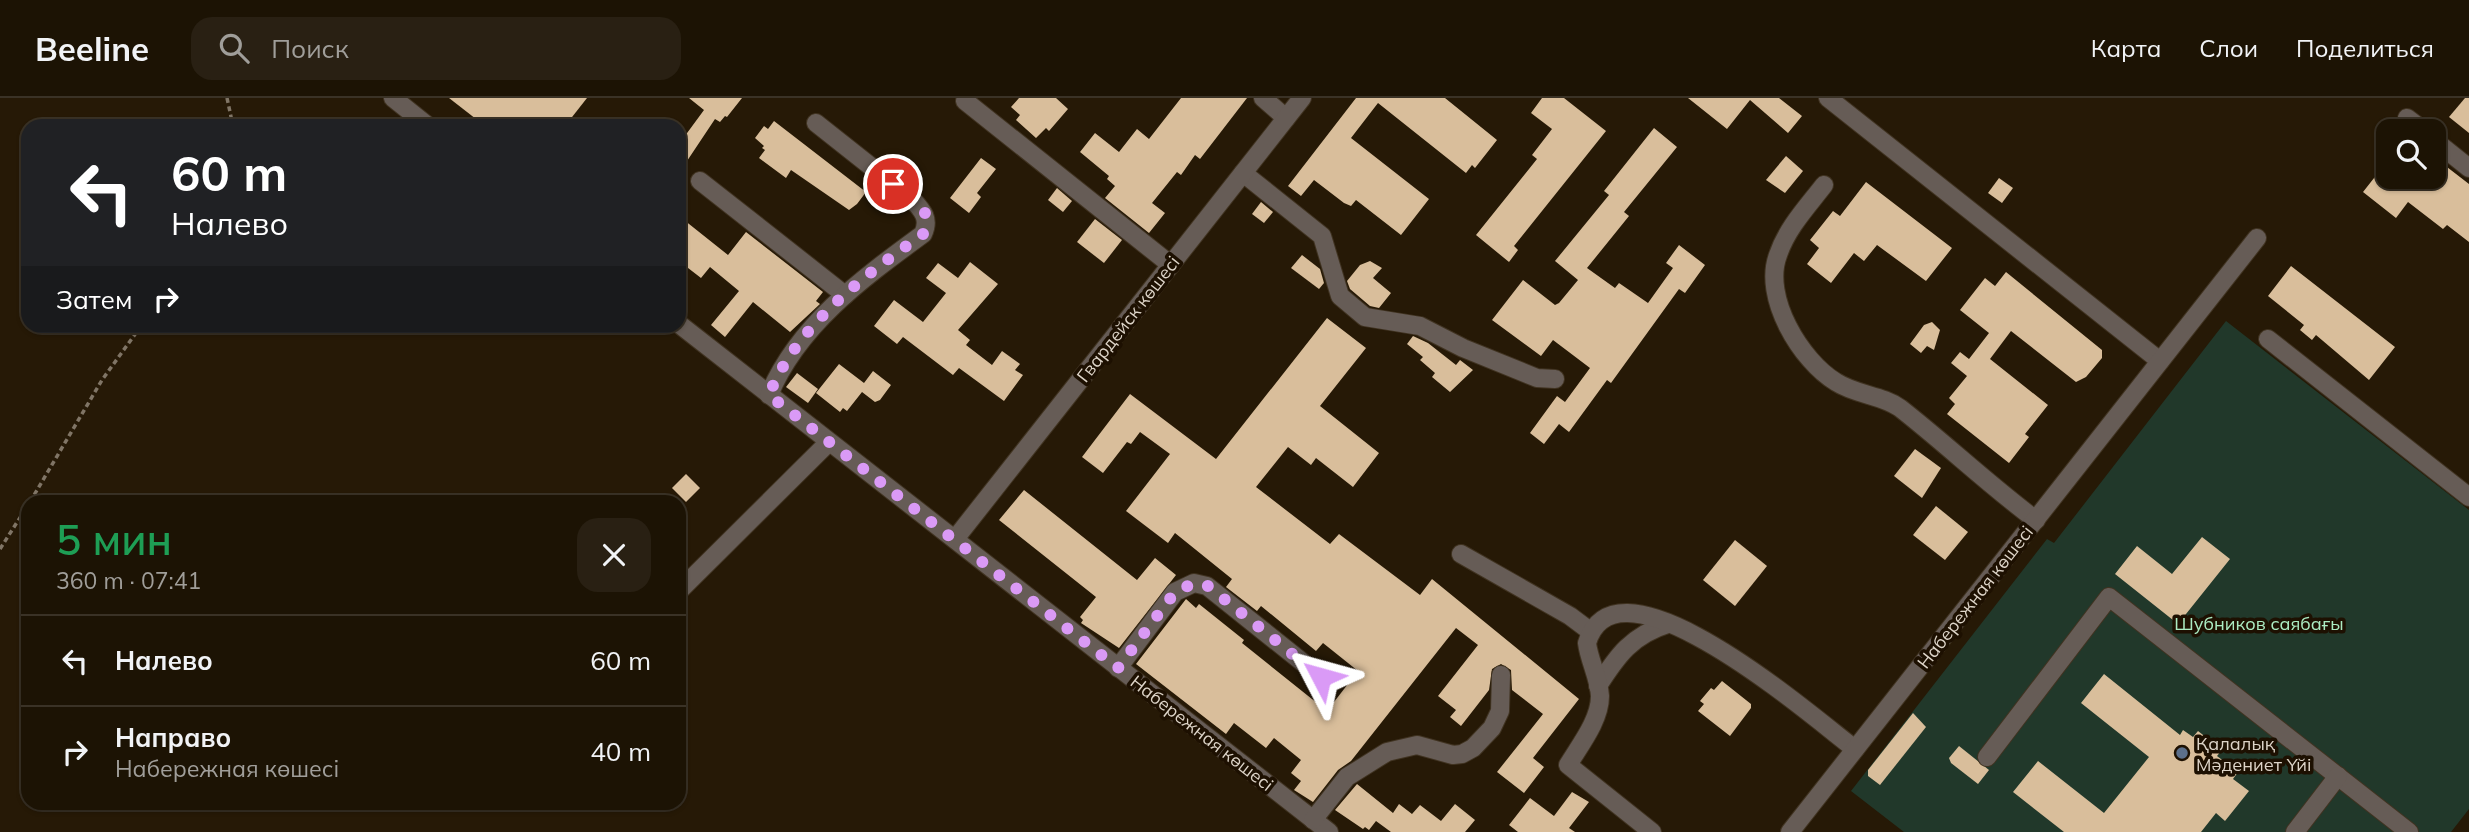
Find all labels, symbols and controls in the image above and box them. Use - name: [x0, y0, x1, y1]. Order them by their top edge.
- search box: [191, 17, 681, 80]
- text: Beeline: [35, 28, 149, 69]
- icon: search: [215, 29, 253, 67]
- text: Поиск: [271, 32, 349, 65]
- text: Карта: [2091, 33, 2161, 63]
- text: Слои: [2199, 33, 2258, 63]
- text: Поделиться: [2296, 33, 2434, 63]
- map controls: [2376, 119, 2446, 189]
- button: search: [2376, 119, 2446, 189]
- text: 60 m: [171, 142, 287, 203]
- icon: left: [56, 147, 147, 238]
- pin: [863, 154, 923, 214]
- icon: arrive: [874, 165, 912, 203]
- text: Налево: [171, 203, 288, 243]
- street label: Гвардейск көшесі: [1072, 251, 1184, 387]
- icon: right: [147, 280, 185, 318]
- text: Затем: [56, 283, 133, 316]
- text: 5 мин: [56, 513, 172, 566]
- button: close: [577, 518, 651, 592]
- street label: Набережная көшесі: [1912, 521, 2038, 673]
- text: 360 m · 07:41: [56, 566, 201, 595]
- park label: Шубников саябағы: [2174, 612, 2344, 635]
- position arrow: [1284, 640, 1358, 714]
- icon: left: [56, 642, 94, 680]
- text: Налево: [115, 644, 213, 677]
- text: 60 m: [590, 644, 651, 677]
- street label: Набережная көшесі: [1126, 670, 1278, 796]
- text: Направо: [115, 721, 231, 754]
- place label: Қалалық Мәдениет Үйі: [2196, 732, 2311, 776]
- icon: right: [56, 733, 94, 771]
- text: 40 m: [590, 735, 651, 768]
- marker: Қалалық Мәдениет Үйі: [2174, 745, 2190, 761]
- text: Набережная көшесі: [115, 754, 339, 783]

